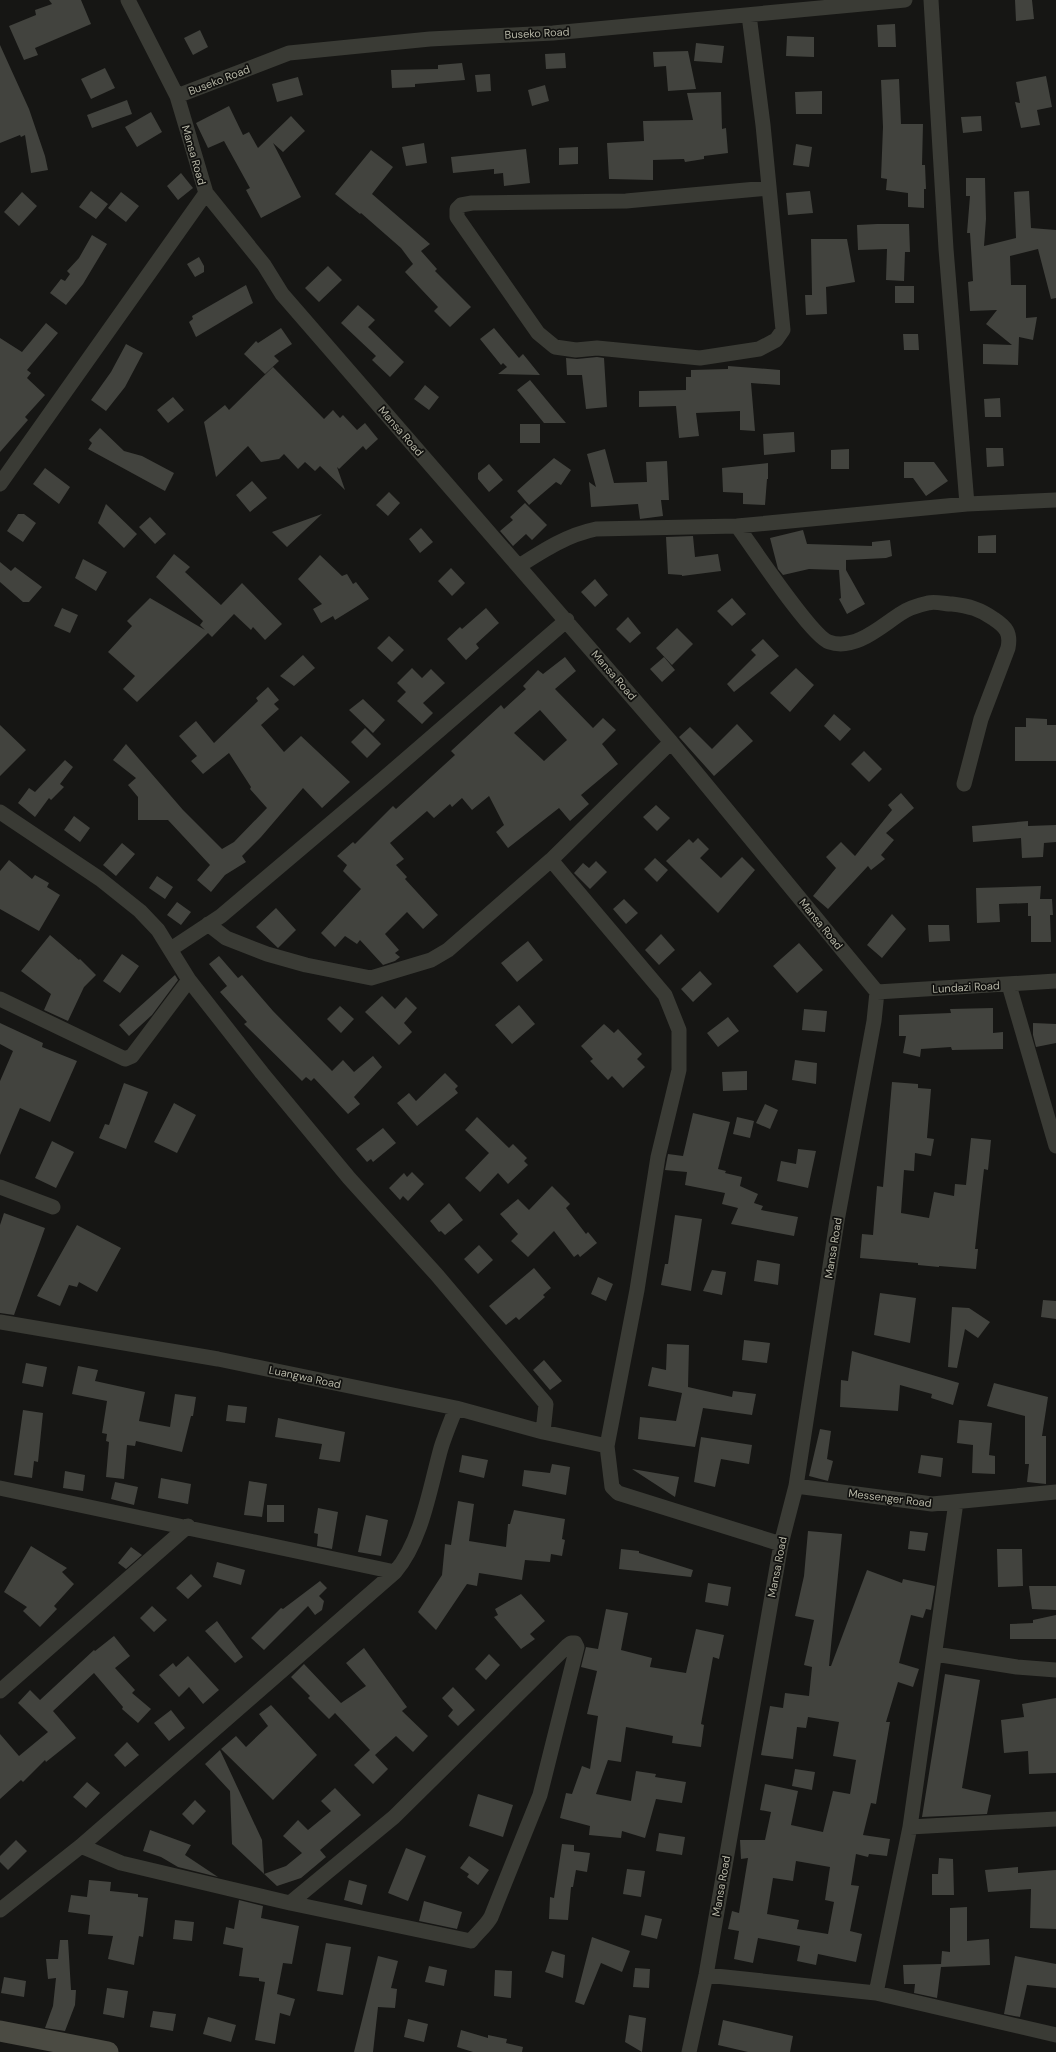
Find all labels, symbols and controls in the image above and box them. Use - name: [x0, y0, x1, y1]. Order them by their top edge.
- street label: Buseko Road: [504, 24, 570, 42]
- street label: Buseko Road: [186, 62, 252, 98]
- street label: Mansa Road: [179, 123, 209, 187]
- street label: Mansa Road: [376, 403, 427, 459]
- street label: Mansa Road: [589, 647, 640, 703]
- street label: Mansa Road: [796, 896, 846, 952]
- street label: Lundazi Road: [932, 978, 1000, 996]
- street label: Mansa Road: [821, 1216, 845, 1280]
- street label: Luangwa Road: [268, 1363, 342, 1391]
- street label: Messenger Road: [848, 1486, 933, 1510]
- street label: Mansa Road: [764, 1535, 790, 1599]
- street label: Mansa Road: [709, 1854, 733, 1918]

